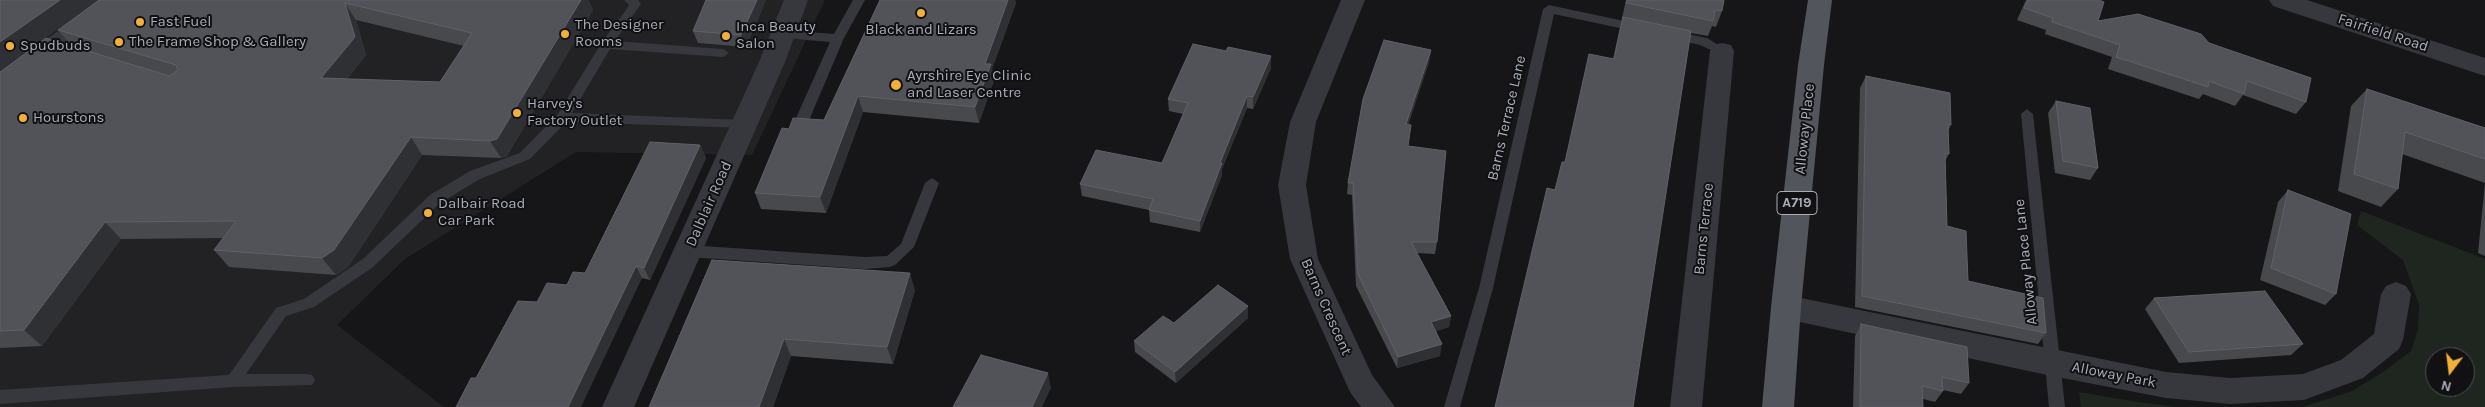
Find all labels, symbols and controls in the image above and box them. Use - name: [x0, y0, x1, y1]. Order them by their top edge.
- marker: Black and Lizars: [915, 7, 927, 19]
- street label: Fairfield Road: [2335, 10, 2431, 56]
- place label: Fast Fuel: [150, 13, 211, 31]
- marker: Fast Fuel: [134, 16, 146, 28]
- place label: The Designer Rooms: [575, 16, 663, 51]
- place label: Inca Beauty Salon: [736, 18, 816, 53]
- place label: Black and Lizars: [865, 21, 977, 39]
- marker: The Designer Rooms: [559, 28, 571, 40]
- marker: Inca Beauty Salon: [720, 30, 732, 42]
- place label: The Frame Shop & Gallery: [129, 33, 306, 51]
- marker: The Frame Shop & Gallery: [113, 36, 125, 48]
- place label: Spudbuds: [20, 37, 91, 55]
- marker: Spudbuds: [4, 40, 16, 52]
- street label: Barns Terrace Lane: [1484, 54, 1530, 182]
- place label: Ayrshire Eye Clinic and Laser Centre: [907, 67, 1031, 102]
- marker: Ayrshire Eye Clinic and Laser Centre: [889, 78, 903, 92]
- street label: Alloway Place: [1791, 83, 1819, 175]
- place label: Harvey's Factory Outlet: [527, 95, 622, 130]
- marker: Harvey's Factory Outlet: [511, 107, 523, 119]
- place label: Hourstons: [33, 109, 104, 127]
- marker: Hourstons: [17, 112, 29, 124]
- street label: Dalblair Road: [682, 158, 736, 250]
- street label: Barns Terrace: [1690, 182, 1718, 276]
- road number: A719: [1777, 192, 1817, 214]
- place label: Dalbair Road Car Park: [438, 195, 525, 230]
- street label: Alloway Place Lane: [2010, 198, 2042, 326]
- marker: Dalbair Road Car Park: [422, 207, 434, 219]
- street label: Barns Crescent: [1297, 256, 1355, 358]
- north arrow: [2425, 347, 2475, 397]
- street label: Alloway Park: [2070, 358, 2158, 392]
- text: N: [2439, 376, 2453, 396]

